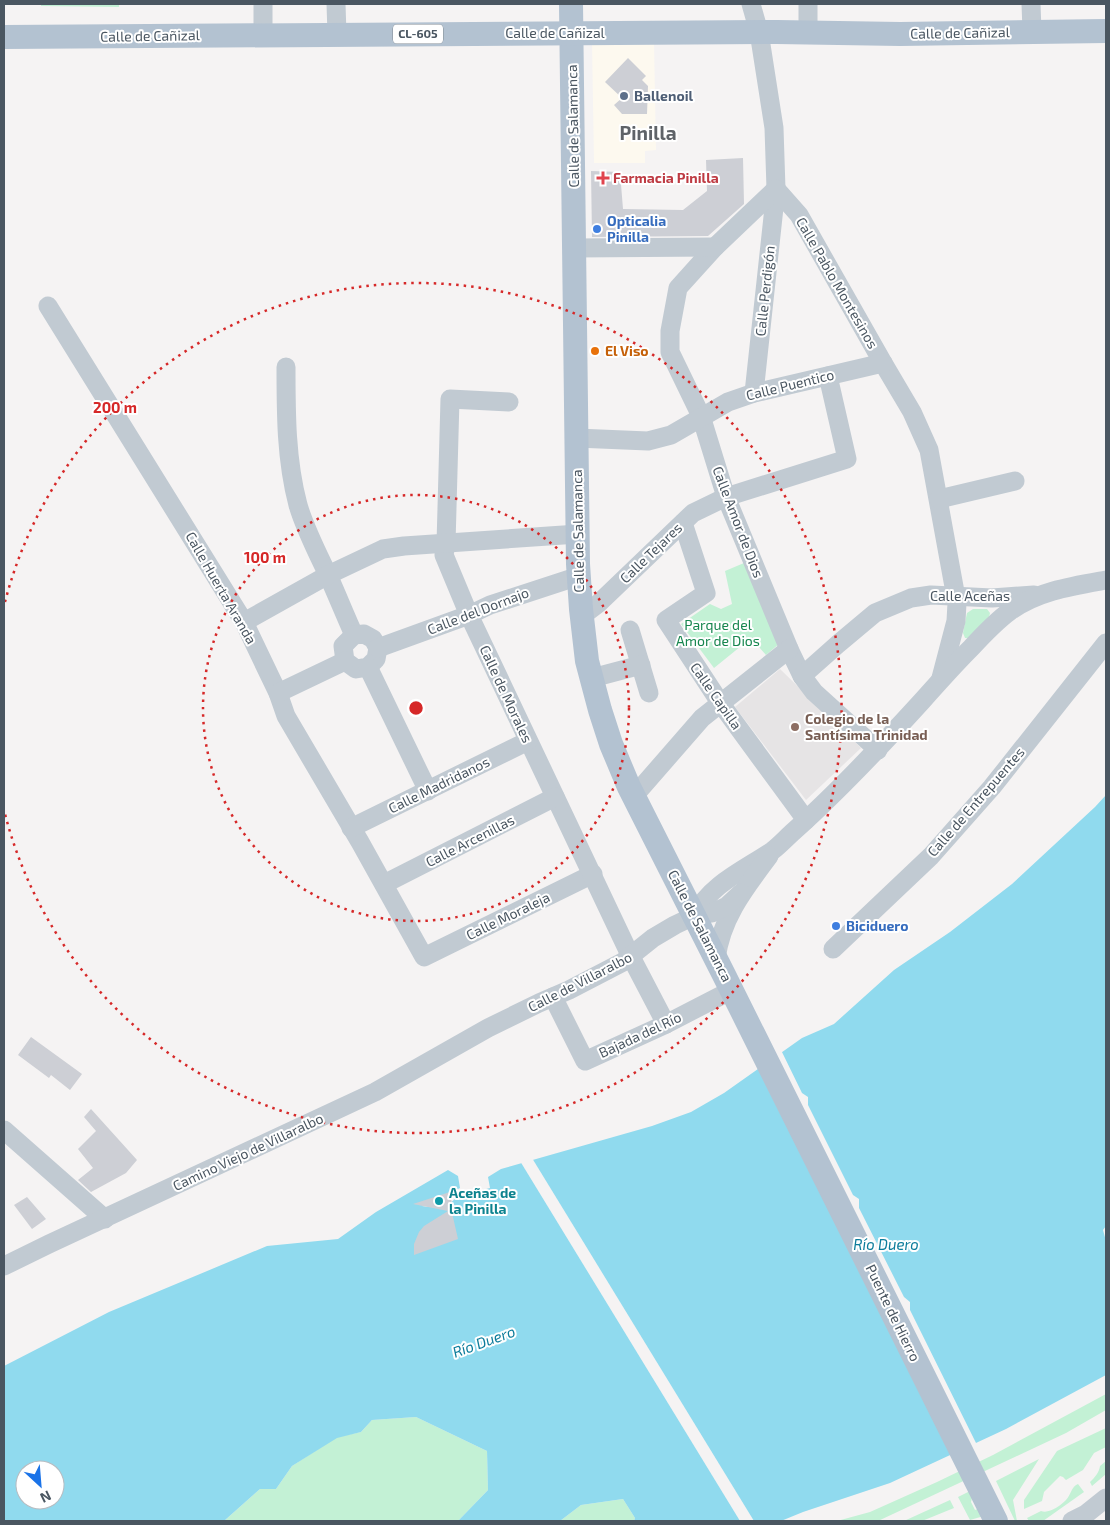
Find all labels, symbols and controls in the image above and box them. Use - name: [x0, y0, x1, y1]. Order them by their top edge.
- street label: Calle de Cañizal: [910, 23, 1011, 42]
- road number: CL-605: [393, 24, 443, 44]
- street label: Calle de Cañizal: [505, 24, 606, 41]
- street label: Calle de Cañizal: [100, 26, 201, 45]
- street label: Calle de Salamanca: [563, 64, 582, 188]
- place label: Ballenoil: [634, 87, 694, 104]
- marker: Ballenoil: [618, 90, 630, 102]
- district label: Pinilla: [620, 121, 676, 144]
- place label: Farmacia Pinilla: [613, 169, 719, 186]
- marker: Farmacia Pinilla: [597, 172, 609, 184]
- place label: Opticalia Pinilla: [607, 212, 666, 245]
- street label: Calle Pablo Montesinos: [793, 214, 882, 351]
- marker: Opticalia Pinilla: [591, 223, 603, 235]
- street label: Calle Perdigón: [751, 245, 778, 337]
- place label: El Viso: [605, 342, 649, 359]
- marker: El Viso: [589, 345, 601, 357]
- street label: Calle Puentico: [744, 365, 836, 404]
- text: 200 m: [93, 398, 137, 416]
- street label: Calle Amor de Dios: [709, 464, 768, 580]
- street label: Calle de Salamanca: [568, 469, 587, 593]
- street label: Calle Tejares: [616, 519, 685, 586]
- street label: Calle Huerta Aranda: [182, 529, 260, 647]
- text: 100 m: [244, 548, 286, 566]
- street label: Calle del Dornajo: [425, 583, 531, 638]
- street label: Calle Aceñas: [930, 587, 1010, 604]
- park label: Parque del Amor de Dios: [676, 616, 760, 649]
- street label: Calle de Morales: [476, 642, 536, 745]
- street label: Calle Capilla: [687, 659, 746, 732]
- centre of rings: [407, 699, 425, 717]
- place label: Colegio de la Santísima Trinidad: [805, 710, 928, 743]
- marker: Colegio de la Santísima Trinidad: [789, 721, 801, 733]
- street label: Calle de Entrepuentes: [924, 744, 1028, 860]
- street label: Calle Madridanos: [385, 753, 492, 816]
- street label: Calle Arcenillas: [423, 811, 517, 870]
- street label: Calle de Salamanca: [665, 867, 736, 985]
- street label: Calle Moraleja: [463, 888, 552, 943]
- place label: Biciduero: [846, 917, 909, 934]
- marker: Biciduero: [830, 920, 842, 932]
- street label: Calle de Villaralbo: [525, 948, 635, 1015]
- street label: Bajada del Río: [596, 1008, 684, 1061]
- street label: Camino Viejo de Villaralbo: [170, 1109, 326, 1194]
- place label: Aceñas de la Pinilla: [449, 1184, 516, 1217]
- marker: Aceñas de la Pinilla: [433, 1195, 445, 1207]
- water label: Río Duero: [853, 1235, 919, 1253]
- street label: Puente de Hierro: [863, 1261, 924, 1364]
- water label: Río Duero: [450, 1321, 518, 1361]
- north arrow: [15, 1460, 65, 1510]
- text: N: [38, 1487, 54, 1507]

